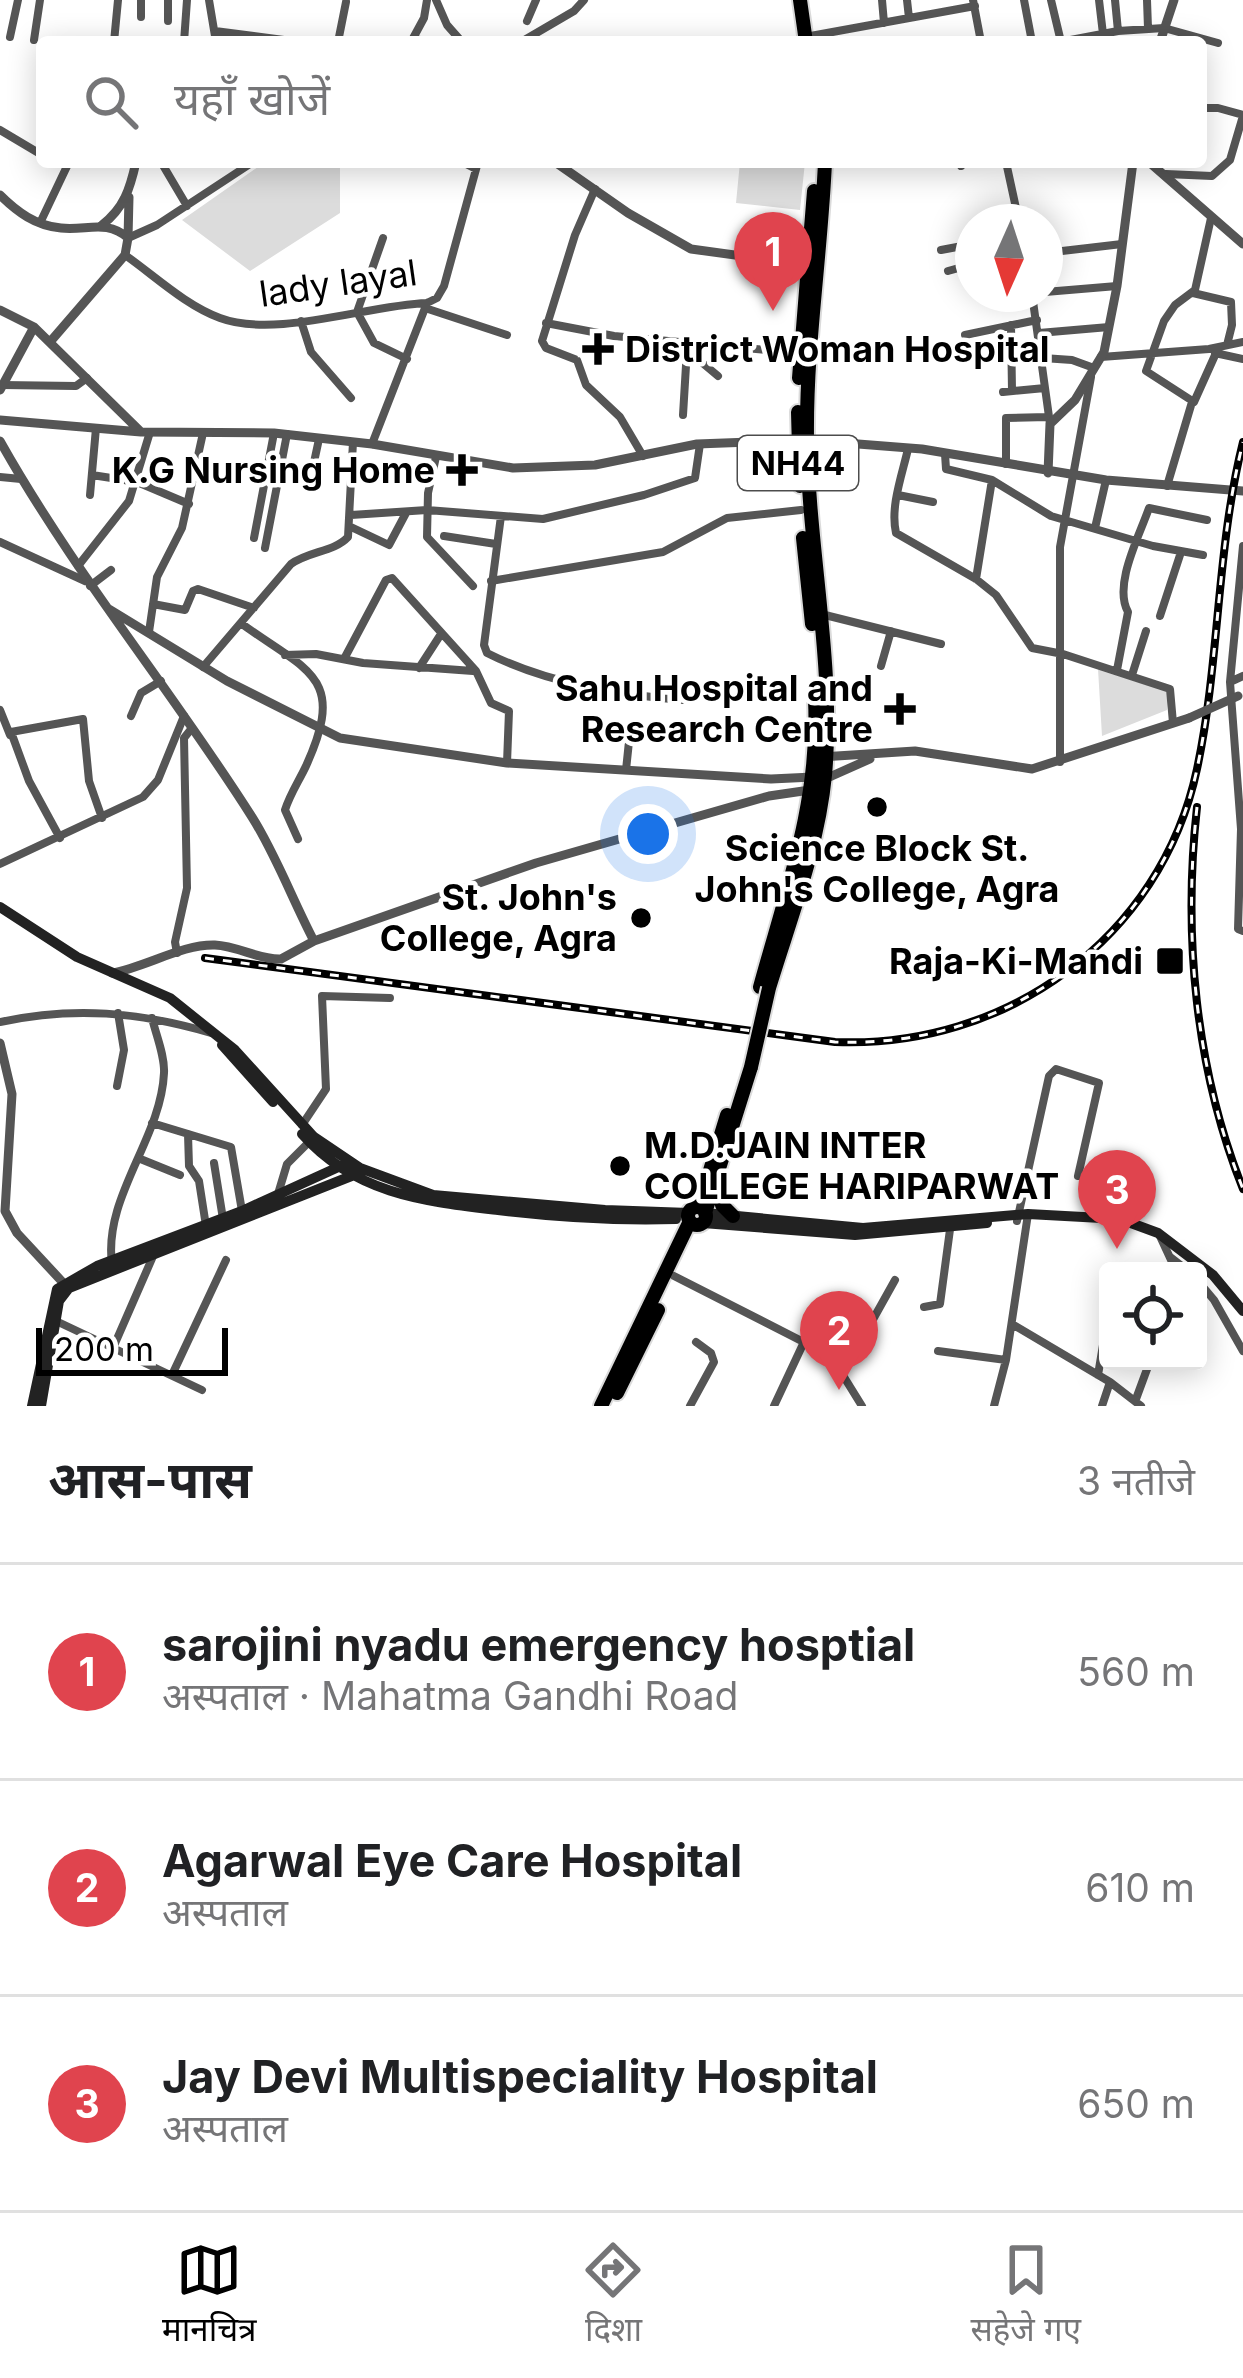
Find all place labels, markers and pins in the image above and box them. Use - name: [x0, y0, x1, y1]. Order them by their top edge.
- pin: 1: [734, 212, 812, 311]
- place label: District Woman Hospital: [625, 327, 1050, 371]
- marker: District Woman Hospital: [582, 333, 614, 365]
- place label: K.G Nursing Home: [112, 448, 435, 492]
- marker: K.G Nursing Home: [446, 454, 478, 486]
- place label: Sahu Hospital and Research Centre: [555, 666, 873, 751]
- marker: Sahu Hospital and Research Centre: [884, 693, 916, 725]
- marker: Science Block St. John's College, Agra: [864, 794, 890, 820]
- place label: Science Block St. John's College, Agra: [695, 826, 1059, 911]
- place label: St. John's College, Agra: [380, 875, 617, 960]
- marker: St. John's College, Agra: [628, 905, 654, 931]
- place label: Raja-Ki-Mandi: [889, 939, 1143, 983]
- marker: Raja-Ki-Mandi: [1154, 945, 1186, 977]
- place label: M.D.JAIN INTER COLLEGE HARIPARWAT: [644, 1123, 1059, 1208]
- pin: 3: [1078, 1150, 1156, 1249]
- marker: M.D.JAIN INTER COLLEGE HARIPARWAT: [607, 1153, 633, 1179]
- pin: 2: [800, 1291, 878, 1390]

